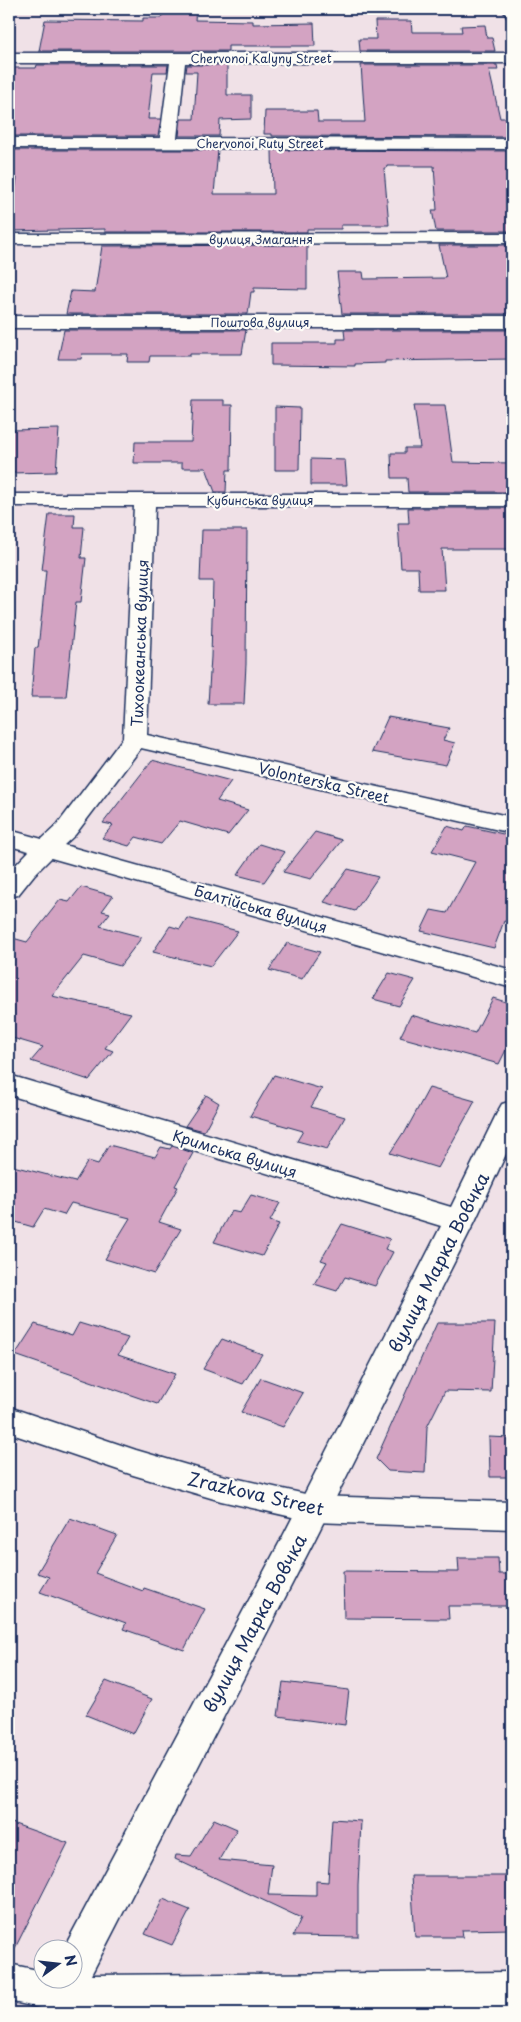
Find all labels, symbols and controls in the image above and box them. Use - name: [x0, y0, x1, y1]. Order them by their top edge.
- street label: Chervonoi Kalyny Street: [190, 49, 332, 67]
- street label: Chervonoi Ruty Street: [196, 134, 324, 152]
- street label: вулиця Змагання: [209, 230, 313, 248]
- street label: Поштова вулиця: [210, 313, 310, 331]
- street label: Кубинська вулиця: [206, 491, 314, 509]
- street label: Тихоокеанська вулиця: [125, 559, 153, 727]
- street label: Volonterska Street: [256, 756, 392, 808]
- street label: Балтійська вулиця: [192, 878, 330, 938]
- street label: Кримська вулиця: [170, 1123, 300, 1183]
- street label: вулиця Марка Вовчка: [381, 1167, 495, 1357]
- street label: Zrazkova Street: [185, 1464, 327, 1522]
- street label: вулиця Марка Вовчка: [195, 1528, 313, 1717]
- north arrow: [32, 1940, 82, 1990]
- text: N: [59, 1952, 83, 1969]

